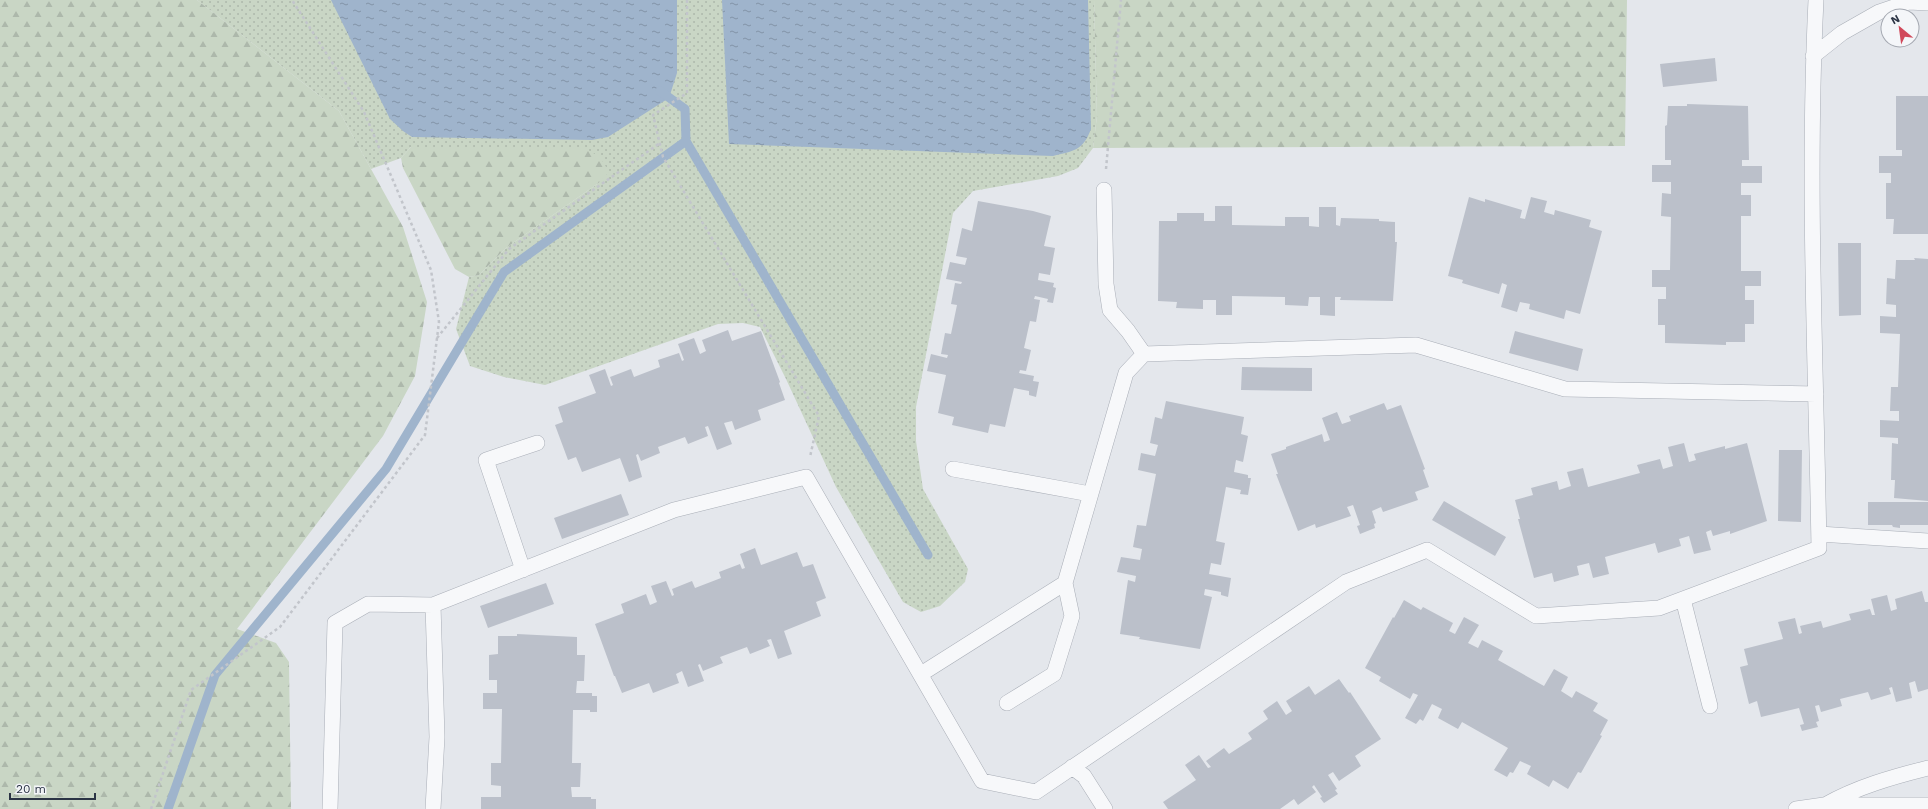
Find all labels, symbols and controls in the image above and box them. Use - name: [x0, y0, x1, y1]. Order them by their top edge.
- north arrow: [1880, 8, 1920, 48]
- text: N: [1889, 12, 1902, 27]
- scale bar: [10, 775, 95, 801]
- text: 20 m: [16, 782, 46, 796]

